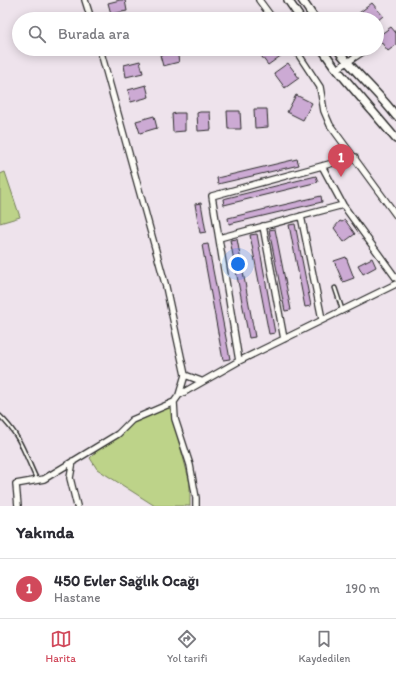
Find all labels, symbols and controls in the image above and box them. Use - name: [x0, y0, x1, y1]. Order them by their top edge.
- search box: [12, 12, 384, 56]
- icon: search: [26, 23, 48, 45]
- text: Burada ara: [58, 25, 130, 43]
- pin: 1: [328, 144, 354, 177]
- your location: [228, 254, 248, 274]
- text: Yakında: [16, 522, 74, 542]
- text: 450 Evler Sağlık Ocağı: [54, 572, 199, 590]
- text: 1: [26, 581, 32, 596]
- text: 190 m: [345, 581, 380, 596]
- text: Hastane: [54, 590, 100, 605]
- tab: Harita: [46, 628, 76, 665]
- tab: Yol tarifi: [167, 628, 207, 665]
- tab: Kaydedilen: [298, 628, 350, 665]

